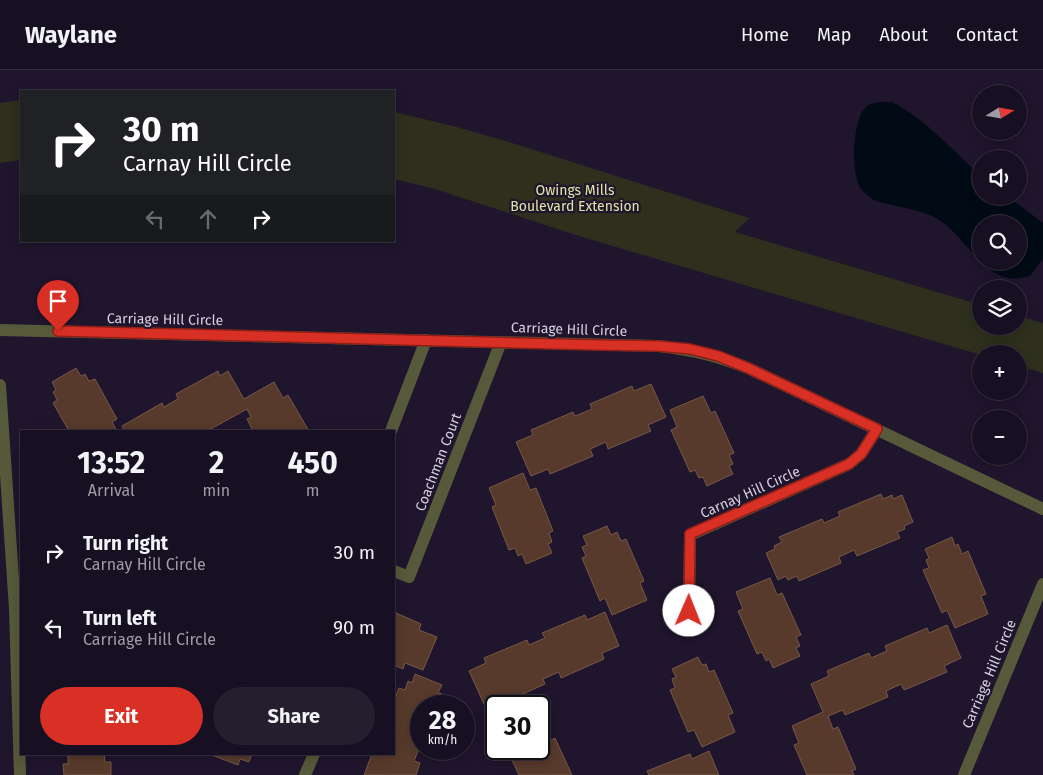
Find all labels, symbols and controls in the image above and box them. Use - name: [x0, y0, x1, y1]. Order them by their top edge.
- text: Waylane: [25, 21, 117, 49]
- text: Home: [741, 24, 789, 46]
- text: Map: [817, 24, 851, 46]
- text: About: [879, 24, 928, 46]
- text: Contact: [956, 24, 1018, 46]
- north arrow: [972, 85, 1028, 140]
- map controls: [972, 85, 1027, 465]
- text: 30 m: [123, 108, 200, 150]
- icon: right: [40, 110, 105, 175]
- text: Carnay Hill Circle: [123, 150, 292, 177]
- button: sound: [972, 150, 1027, 205]
- park label: Owings Mills Boulevard Extension: [510, 182, 640, 215]
- icon: left: [141, 205, 169, 233]
- icon: ahead: [194, 205, 222, 233]
- icon: right: [247, 205, 275, 233]
- button: search: [972, 215, 1027, 270]
- pin: [37, 280, 79, 331]
- button: layers: [972, 280, 1027, 335]
- icon: arrive: [44, 287, 72, 315]
- street label: Carriage Hill Circle: [107, 310, 223, 329]
- street label: Carriage Hill Circle: [510, 319, 627, 340]
- button: +: [972, 345, 1027, 400]
- street label: Coachman Court: [412, 410, 465, 514]
- button: −: [972, 410, 1027, 465]
- text: 13:52: [77, 445, 145, 481]
- text: 2: [209, 445, 224, 481]
- text: 450: [287, 445, 338, 481]
- street label: Carnay Hill Circle: [698, 463, 803, 522]
- text: Arrival: [88, 481, 135, 500]
- text: min: [203, 481, 230, 500]
- text: m: [306, 481, 319, 500]
- text: Turn right: [83, 532, 168, 555]
- icon: right: [40, 539, 68, 567]
- text: 30 m: [334, 541, 375, 564]
- text: Carnay Hill Circle: [83, 555, 206, 574]
- position arrow: [662, 584, 714, 636]
- text: Turn left: [83, 607, 157, 630]
- icon: left: [40, 614, 68, 642]
- text: 90 m: [333, 616, 375, 639]
- street label: Carriage Hill Circle: [959, 617, 1020, 731]
- text: Carriage Hill Circle: [83, 630, 216, 649]
- button: Exit: [40, 687, 203, 745]
- button: Share: [213, 687, 375, 745]
- speed limit sign: 30: [485, 695, 550, 760]
- text: 28: [429, 706, 456, 736]
- text: km/h: [428, 733, 457, 747]

